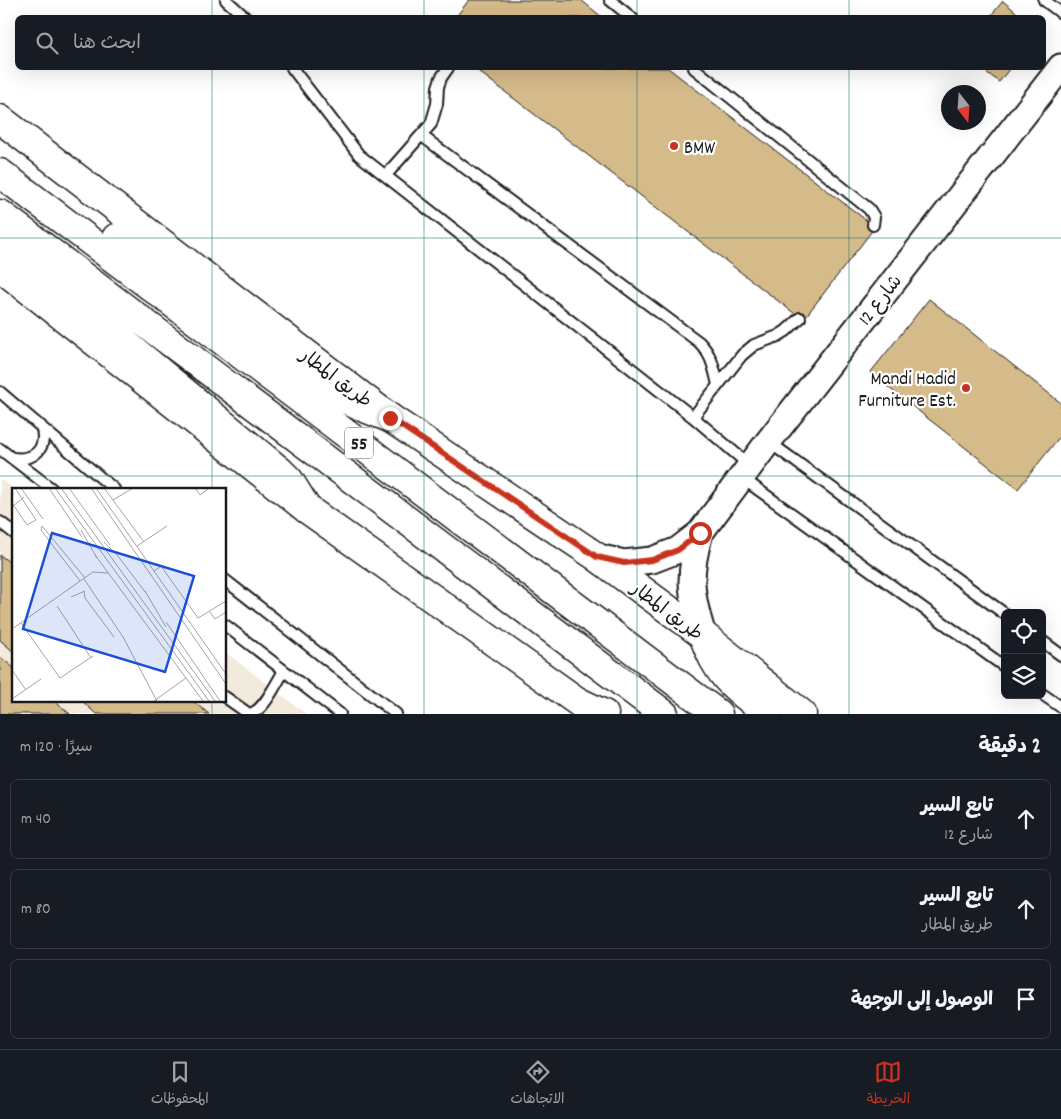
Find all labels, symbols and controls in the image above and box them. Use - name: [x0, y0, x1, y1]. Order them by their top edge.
- search box: [15, 15, 1046, 70]
- icon: search: [33, 29, 61, 57]
- text: ابحث هنا: [73, 31, 141, 58]
- north arrow: [941, 85, 986, 130]
- place label: BMW: [684, 136, 715, 163]
- marker: BMW: [668, 140, 680, 152]
- street label: شارع 12: [853, 270, 910, 332]
- street label: طريق المطار: [292, 343, 377, 416]
- place label: Mandi Hadid Furniture Est.: [858, 367, 956, 416]
- marker: Mandi Hadid Furniture Est.: [960, 382, 972, 394]
- route end: [379, 407, 402, 430]
- road number: 55: [345, 428, 373, 458]
- inset map: [12, 488, 226, 702]
- route start: [689, 522, 712, 545]
- street label: طريق المطار: [623, 576, 708, 649]
- map controls: [1001, 609, 1046, 699]
- button: locate: [1001, 609, 1046, 654]
- button: layers: [1001, 654, 1046, 699]
- text: 2 دقيقة: [979, 733, 1041, 763]
- text: سيرًا · 120 m: [20, 736, 93, 759]
- text: تابع السير: [921, 794, 993, 821]
- icon: ahead: [1012, 805, 1040, 833]
- text: 40 m: [21, 808, 51, 831]
- text: شارع 12: [944, 824, 993, 847]
- text: تابع السير: [921, 884, 993, 911]
- icon: ahead: [1012, 895, 1040, 923]
- text: 80 m: [21, 898, 51, 921]
- text: طريق المطار: [922, 914, 993, 937]
- icon: arrive: [1012, 985, 1040, 1013]
- text: الوصول إلى الوجهة: [851, 988, 993, 1015]
- tab: المحفوظات: [151, 1058, 209, 1111]
- tab: الاتجاهات: [510, 1058, 565, 1111]
- tab: الخريطة: [866, 1058, 910, 1111]

